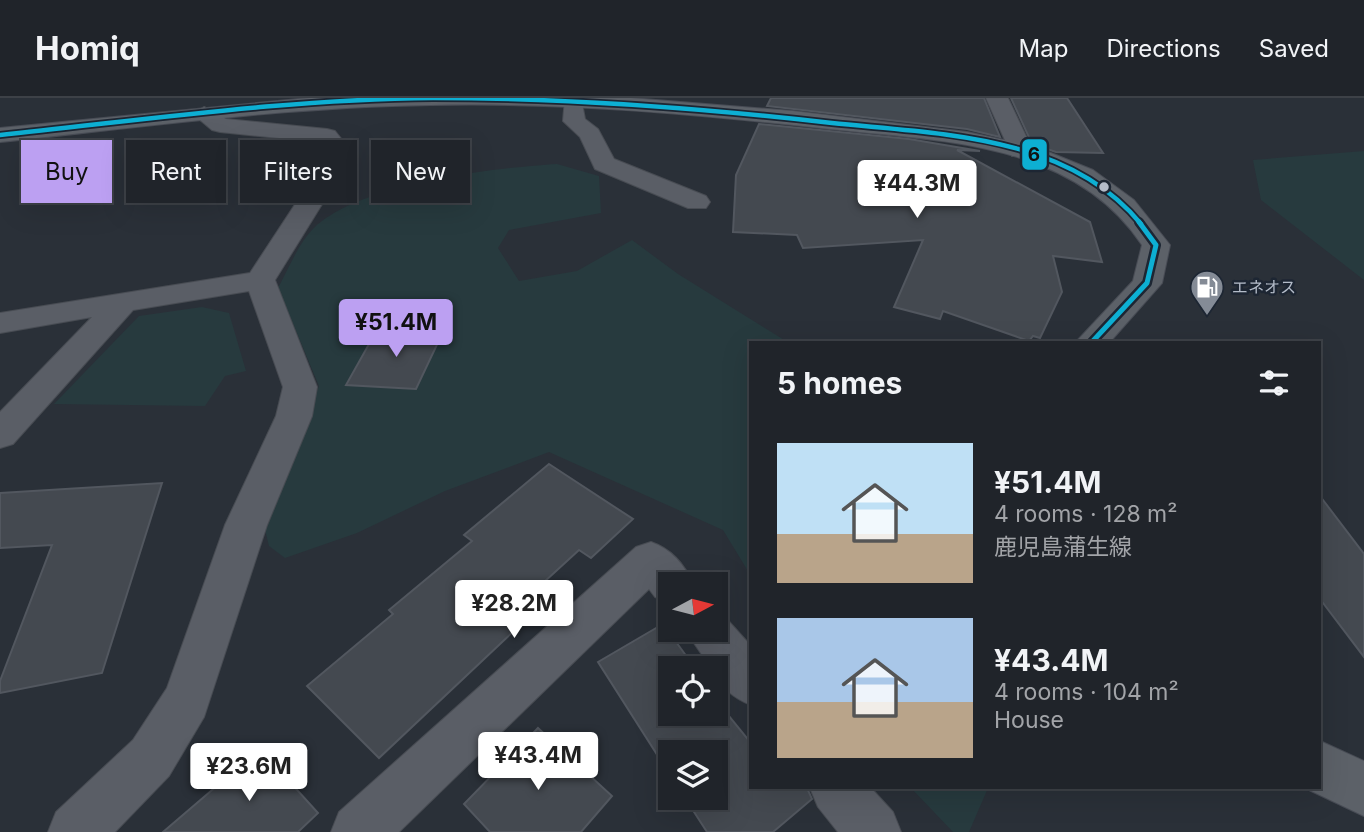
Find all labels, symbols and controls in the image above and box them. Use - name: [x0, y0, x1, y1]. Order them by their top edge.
- text: Homiq: [35, 28, 140, 68]
- text: Map: [1019, 34, 1068, 63]
- text: Directions: [1106, 34, 1221, 63]
- text: Saved: [1259, 34, 1329, 63]
- line badge: 6: [1021, 138, 1048, 171]
- chip: Buy: [21, 140, 112, 203]
- chip: Rent: [126, 140, 226, 203]
- chip: Filters: [240, 140, 357, 203]
- chip: New: [371, 140, 470, 203]
- text: 6: [1028, 143, 1040, 166]
- pin: ¥44.3M: [860, 160, 974, 220]
- text: ¥44.3M: [874, 169, 960, 197]
- unlabelled marker: [1097, 180, 1111, 194]
- fuel station icon: エネオス: [1188, 268, 1226, 317]
- place label: エネオス: [1232, 277, 1296, 297]
- pin: ¥51.4M: [339, 300, 453, 359]
- text: ¥51.4M: [355, 308, 437, 336]
- icon: filters: [1255, 364, 1293, 402]
- text: 5 homes: [777, 365, 902, 401]
- text: ¥51.4M: [994, 464, 1101, 500]
- icon: home: [833, 471, 917, 555]
- text: 4 rooms · 128 m²: [994, 500, 1177, 528]
- text: 鹿児島蒲生線: [994, 533, 1132, 561]
- north arrow: [658, 572, 728, 642]
- map controls: [658, 572, 728, 810]
- pin: ¥28.2M: [457, 580, 571, 640]
- text: ¥28.2M: [471, 589, 557, 617]
- text: ¥43.4M: [994, 642, 1108, 678]
- icon: home: [833, 646, 917, 730]
- button: locate: [658, 656, 728, 726]
- text: 4 rooms · 104 m²: [994, 678, 1179, 706]
- text: House: [994, 706, 1064, 734]
- pin: ¥43.4M: [481, 732, 595, 792]
- button: layers: [658, 740, 728, 810]
- text: ¥43.4M: [494, 741, 582, 769]
- pin: ¥23.6M: [192, 744, 306, 803]
- text: ¥23.6M: [206, 752, 292, 780]

